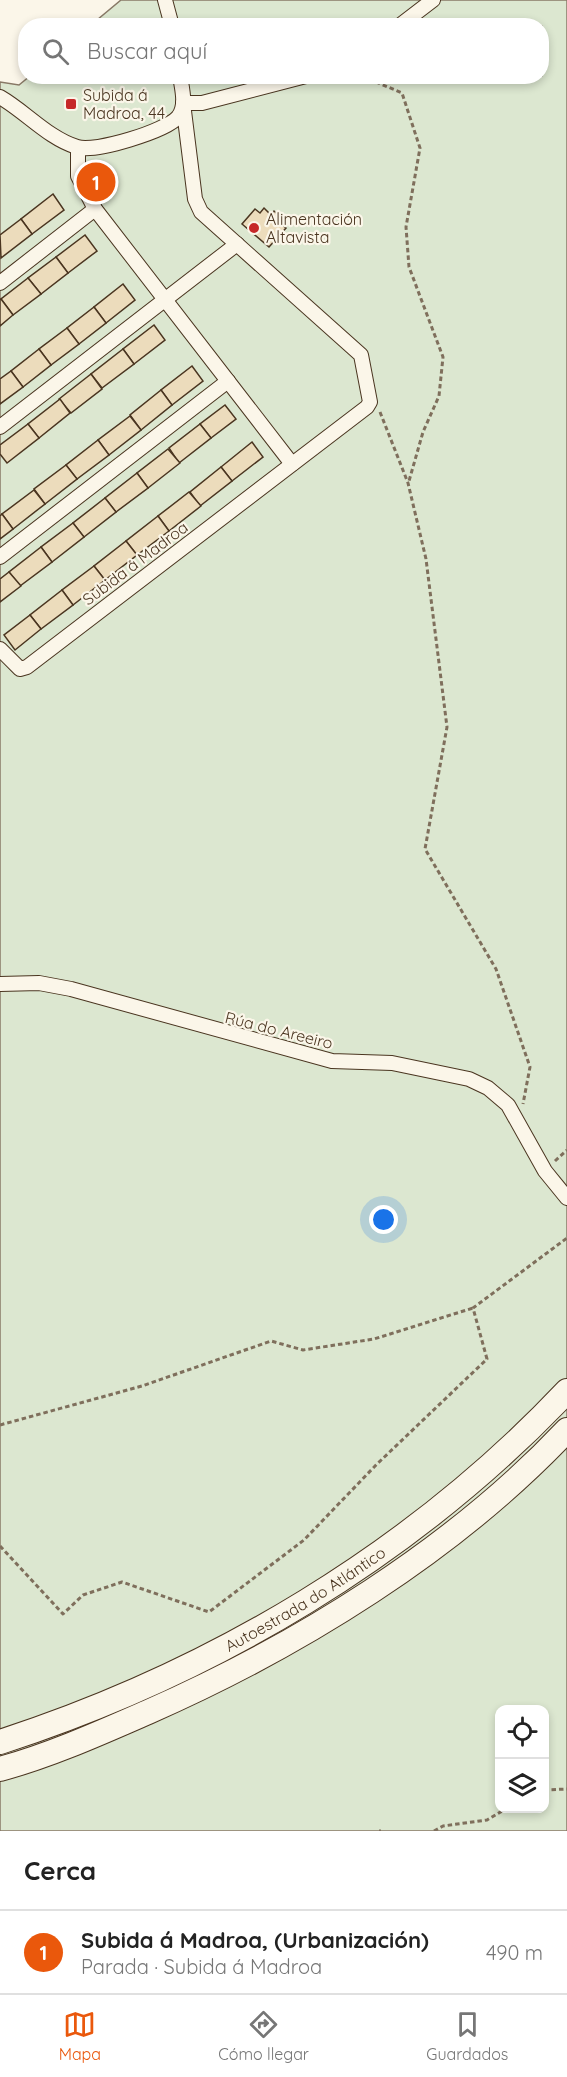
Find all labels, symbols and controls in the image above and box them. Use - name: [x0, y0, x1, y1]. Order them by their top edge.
- search box: [18, 18, 549, 84]
- icon: search: [39, 35, 72, 68]
- text: Buscar aquí: [87, 37, 207, 65]
- place label: Subida á Madroa, 44: [83, 85, 165, 123]
- marker: Subida á Madroa, 44: [64, 97, 78, 111]
- pin: 1: [76, 160, 116, 204]
- place label: Alimentación Altavista: [266, 209, 362, 247]
- marker: Alimentación Altavista: [247, 221, 261, 235]
- street label: Subida á Madroa: [78, 517, 192, 609]
- street label: Rúa do Areeiro: [223, 1007, 335, 1053]
- your location: [369, 1205, 398, 1234]
- street label: Autoestrada do Atlántico: [221, 1542, 389, 1656]
- map controls: [495, 1705, 549, 1813]
- button: locate: [495, 1705, 549, 1759]
- button: layers: [495, 1759, 549, 1813]
- text: Cerca: [24, 1854, 96, 1887]
- text: Subida á Madroa, (Urbanización): [81, 1926, 429, 1954]
- text: 1: [40, 1940, 47, 1965]
- text: 490 m: [486, 1940, 543, 1965]
- text: Parada · Subida á Madroa: [81, 1954, 322, 1979]
- tab: Mapa: [59, 2008, 101, 2064]
- tab: Cómo llegar: [218, 2008, 309, 2064]
- tab: Guardados: [426, 2008, 508, 2064]

